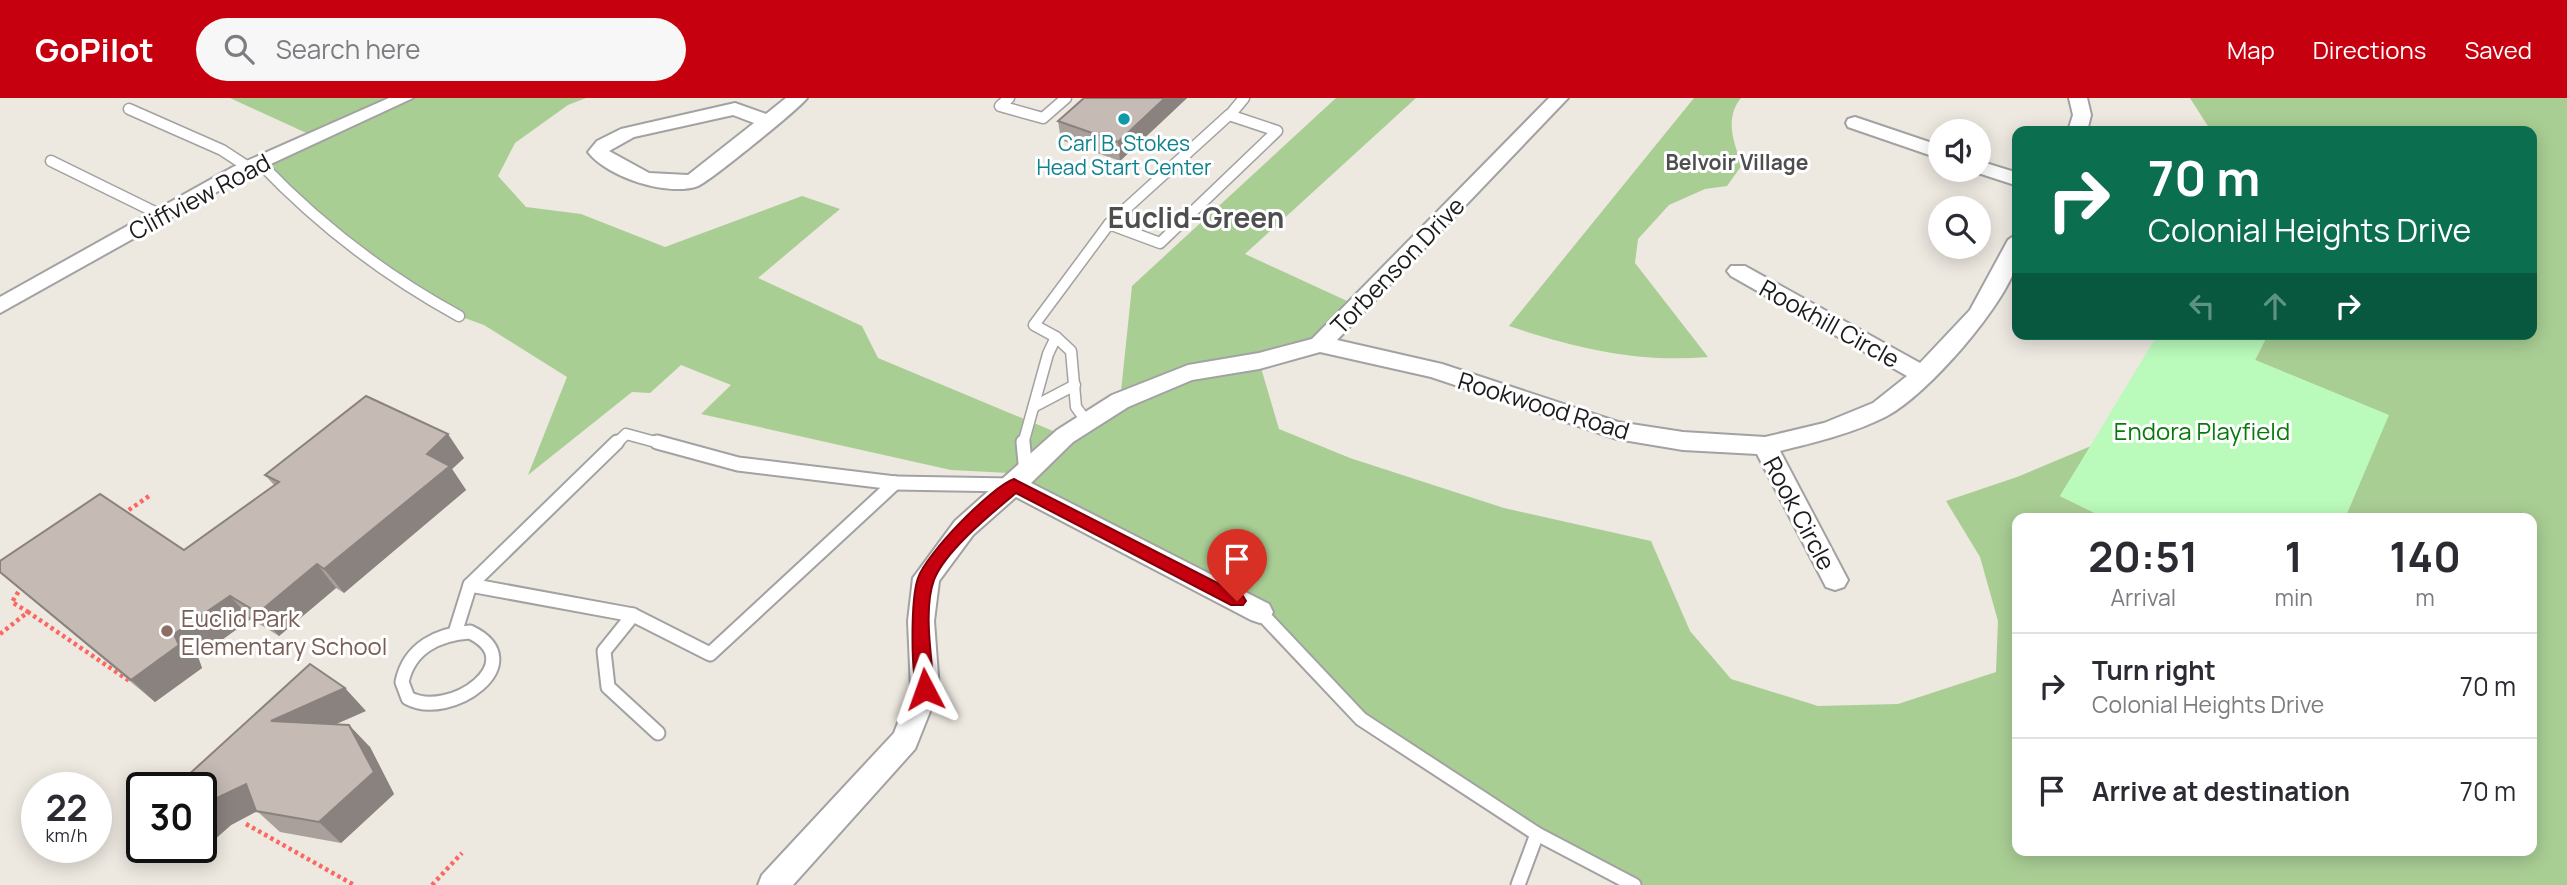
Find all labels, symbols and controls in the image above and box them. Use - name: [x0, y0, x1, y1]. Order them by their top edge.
- search box: [196, 18, 686, 81]
- text: GoPilot: [35, 27, 154, 72]
- icon: search: [220, 30, 258, 68]
- text: Search here: [276, 31, 420, 67]
- text: Map: [2227, 33, 2275, 66]
- text: Directions: [2313, 33, 2426, 66]
- text: Saved: [2464, 33, 2532, 66]
- marker: Carl B. Stokes Head Start Center: [1116, 111, 1132, 127]
- map controls: [1928, 119, 1991, 259]
- button: sound: [1928, 119, 1991, 182]
- place label: Carl B. Stokes Head Start Center: [1036, 129, 1212, 181]
- text: 70 m: [2148, 144, 2260, 211]
- street label: Cliffview Road: [123, 145, 275, 247]
- district label: Belvoir Village: [1666, 148, 1808, 176]
- icon: right: [2033, 154, 2124, 245]
- street label: Torbenson Drive: [1323, 189, 1471, 341]
- button: search: [1928, 196, 1991, 259]
- district label: Euclid-Green: [1108, 198, 1284, 236]
- text: Colonial Heights Drive: [2148, 208, 2471, 252]
- street label: Rookhill Circle: [1754, 271, 1906, 375]
- icon: left: [2183, 287, 2221, 325]
- icon: ahead: [2256, 287, 2294, 325]
- icon: right: [2329, 287, 2367, 325]
- street label: Rookwood Road: [1454, 363, 1634, 447]
- park label: Endora Playfield: [2114, 414, 2290, 447]
- street label: Rook Circle: [1756, 451, 1844, 575]
- text: 20:51: [2088, 527, 2198, 585]
- text: 1: [2285, 527, 2303, 585]
- text: 140: [2389, 527, 2461, 585]
- pin: [1207, 529, 1267, 601]
- icon: arrive: [1218, 540, 1256, 578]
- text: Arrival: [2110, 581, 2176, 613]
- text: min: [2274, 581, 2313, 613]
- text: m: [2415, 581, 2435, 613]
- place label: Euclid Park Elementary School: [181, 601, 387, 662]
- marker: Euclid Park Elementary School: [159, 623, 175, 639]
- position arrow: [888, 652, 962, 726]
- text: Turn right: [2092, 652, 2216, 688]
- icon: right: [2033, 667, 2071, 705]
- text: 70 m: [2460, 668, 2516, 704]
- text: Colonial Heights Drive: [2092, 688, 2324, 720]
- speed limit sign: 30: [126, 772, 217, 863]
- icon: arrive: [2033, 772, 2071, 810]
- text: Arrive at destination: [2092, 773, 2350, 809]
- text: 70 m: [2460, 773, 2516, 809]
- text: 22: [46, 784, 87, 832]
- text: km/h: [46, 823, 87, 847]

